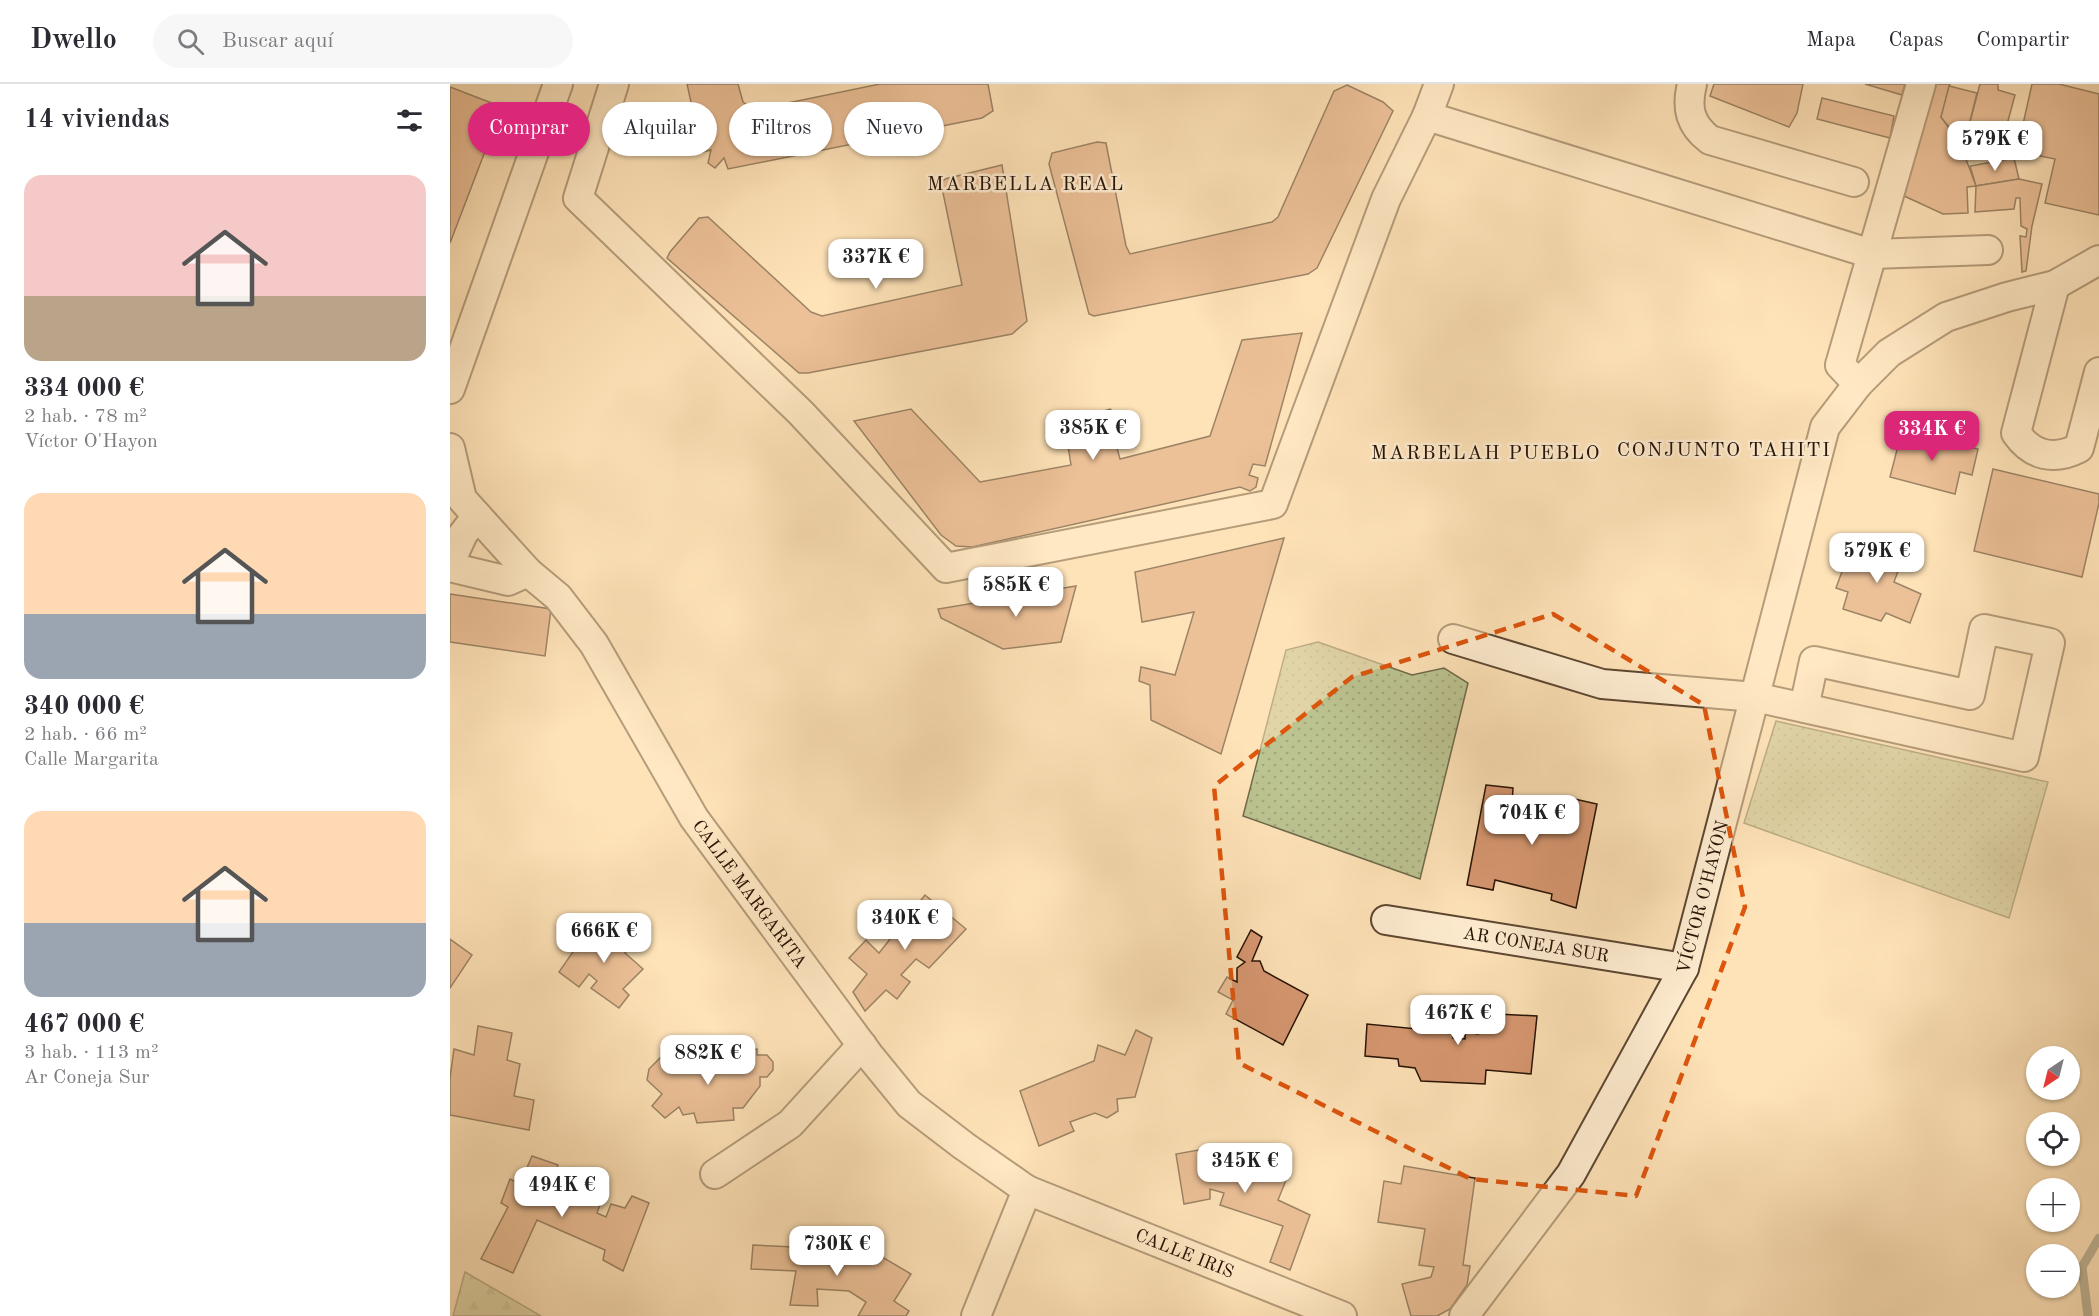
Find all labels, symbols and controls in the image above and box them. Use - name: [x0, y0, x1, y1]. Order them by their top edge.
- search box: [153, 14, 573, 68]
- icon: search: [174, 25, 207, 58]
- text: Dwello: [30, 27, 117, 55]
- text: Buscar aquí: [222, 30, 333, 52]
- text: Mapa: [1806, 30, 1856, 51]
- text: Capas: [1889, 30, 1943, 51]
- text: Compartir: [1976, 30, 2069, 51]
- chip: Comprar: [468, 102, 590, 156]
- chip: Alquilar: [602, 102, 717, 156]
- chip: Filtros: [729, 102, 832, 156]
- chip: Nuevo: [844, 102, 944, 156]
- icon: filters: [393, 104, 426, 137]
- text: 14 viviendas: [24, 107, 170, 133]
- pin: 579K €: [1946, 121, 2044, 172]
- text: 579K €: [1961, 130, 2029, 150]
- district label: MARBELLA REAL: [927, 175, 1125, 195]
- icon: home: [171, 214, 279, 322]
- pin: 337K €: [827, 239, 925, 290]
- text: 337K €: [842, 248, 910, 268]
- text: 334 000 €: [24, 376, 144, 402]
- text: 2 hab. · 78 m²: [24, 407, 147, 427]
- pin: 385K €: [1044, 410, 1142, 461]
- pin: 334K €: [1883, 411, 1981, 462]
- text: 385K €: [1059, 419, 1127, 439]
- text: 334K €: [1898, 420, 1966, 440]
- text: Víctor O'Hayon: [24, 432, 158, 452]
- district label: CONJUNTO TAHITI: [1617, 441, 1831, 461]
- district label: MARBELAH PUEBLO: [1371, 444, 1601, 464]
- icon: home: [171, 532, 279, 640]
- pin: 579K €: [1828, 533, 1926, 584]
- text: 579K €: [1843, 542, 1911, 562]
- pin: 585K €: [967, 567, 1065, 618]
- text: 585K €: [982, 576, 1050, 596]
- text: 340 000 €: [24, 694, 144, 720]
- text: 2 hab. · 66 m²: [24, 725, 147, 745]
- text: Calle Margarita: [24, 750, 159, 770]
- pin: 704K €: [1483, 795, 1581, 846]
- text: 704K €: [1498, 804, 1566, 824]
- street label: CALLE MARGARITA: [689, 817, 810, 972]
- street label: VÍCTOR O'HAYON: [1674, 819, 1732, 976]
- icon: home: [171, 850, 279, 958]
- pin: 340K €: [856, 900, 954, 951]
- text: 340K €: [871, 909, 939, 929]
- pin: 666K €: [555, 913, 653, 964]
- text: 666K €: [570, 922, 638, 942]
- street label: AR CONEJA SUR: [1462, 925, 1610, 966]
- pin: 467K €: [1409, 995, 1507, 1046]
- text: 467K €: [1424, 1004, 1492, 1024]
- text: 467 000 €: [24, 1012, 144, 1038]
- pin: 882K €: [659, 1035, 757, 1086]
- text: 3 hab. · 113 m²: [24, 1043, 158, 1063]
- text: 882K €: [674, 1044, 742, 1064]
- north arrow: [2026, 1046, 2080, 1100]
- map controls: [2026, 1046, 2080, 1298]
- text: Ar Coneja Sur: [24, 1068, 150, 1088]
- button: locate: [2026, 1112, 2080, 1166]
- pin: 345K €: [1196, 1143, 1294, 1194]
- text: 345K €: [1211, 1152, 1279, 1172]
- pin: 494K €: [513, 1167, 611, 1218]
- text: 494K €: [528, 1176, 596, 1196]
- button: +: [2026, 1178, 2080, 1232]
- pin: 730K €: [788, 1226, 886, 1277]
- street label: CALLE IRIS: [1133, 1226, 1236, 1282]
- text: 730K €: [803, 1235, 871, 1255]
- button: −: [2026, 1244, 2080, 1298]

